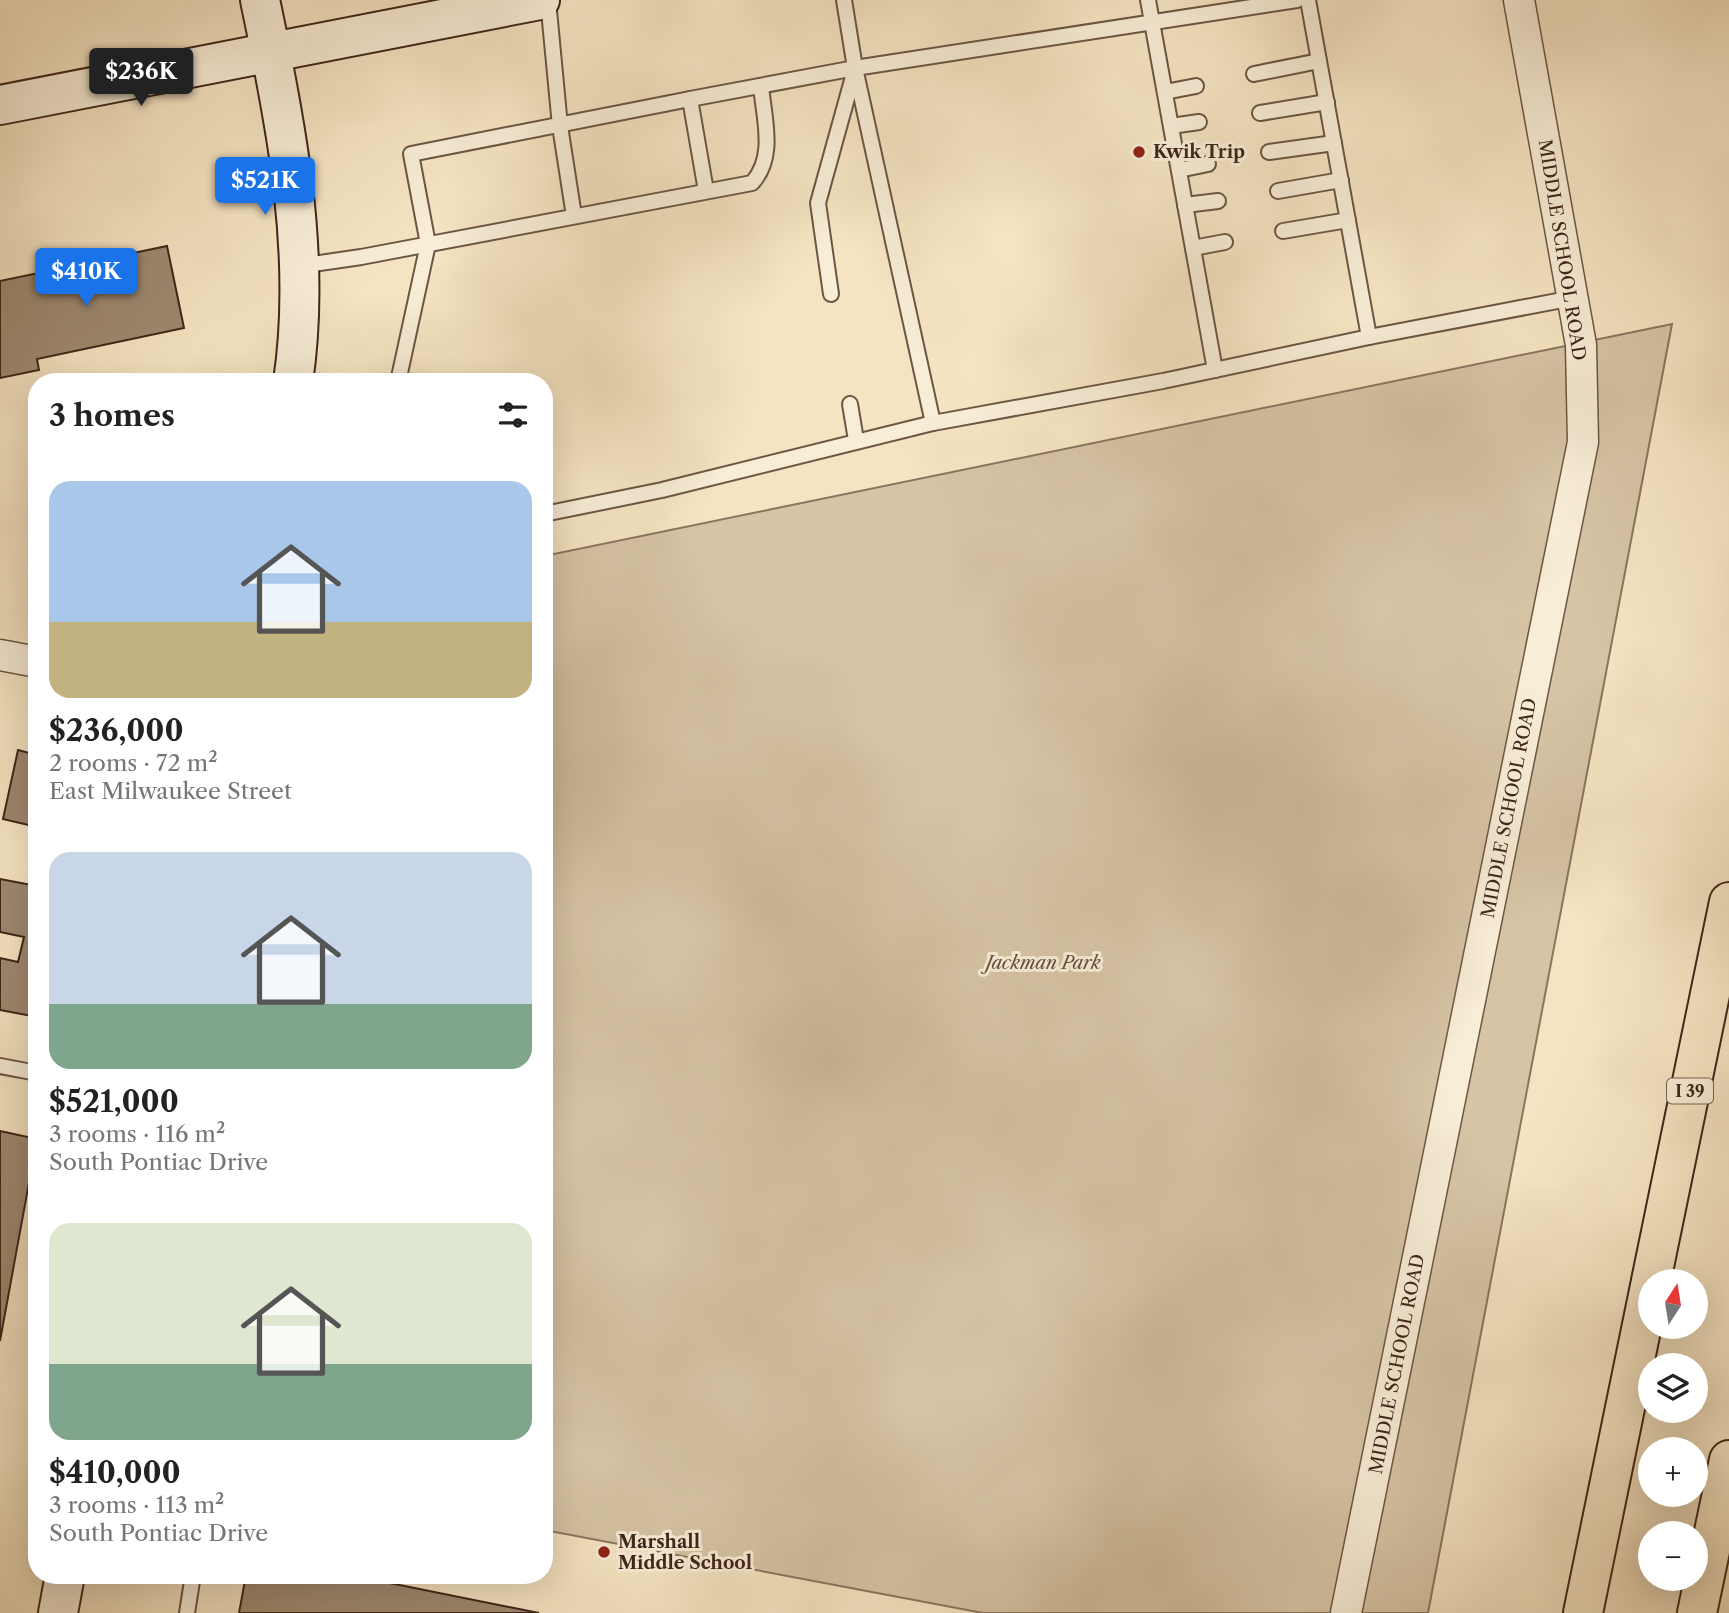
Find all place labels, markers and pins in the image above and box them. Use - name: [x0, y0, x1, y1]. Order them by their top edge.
- pin: $236K: [92, 48, 190, 108]
- place label: Kwik Trip: [1153, 141, 1245, 163]
- marker: Kwik Trip: [1131, 144, 1147, 160]
- pin: $521K: [216, 158, 314, 217]
- pin: $410K: [37, 248, 135, 308]
- place label: Marshall Middle School: [618, 1531, 752, 1574]
- marker: Marshall Middle School: [596, 1544, 612, 1560]

